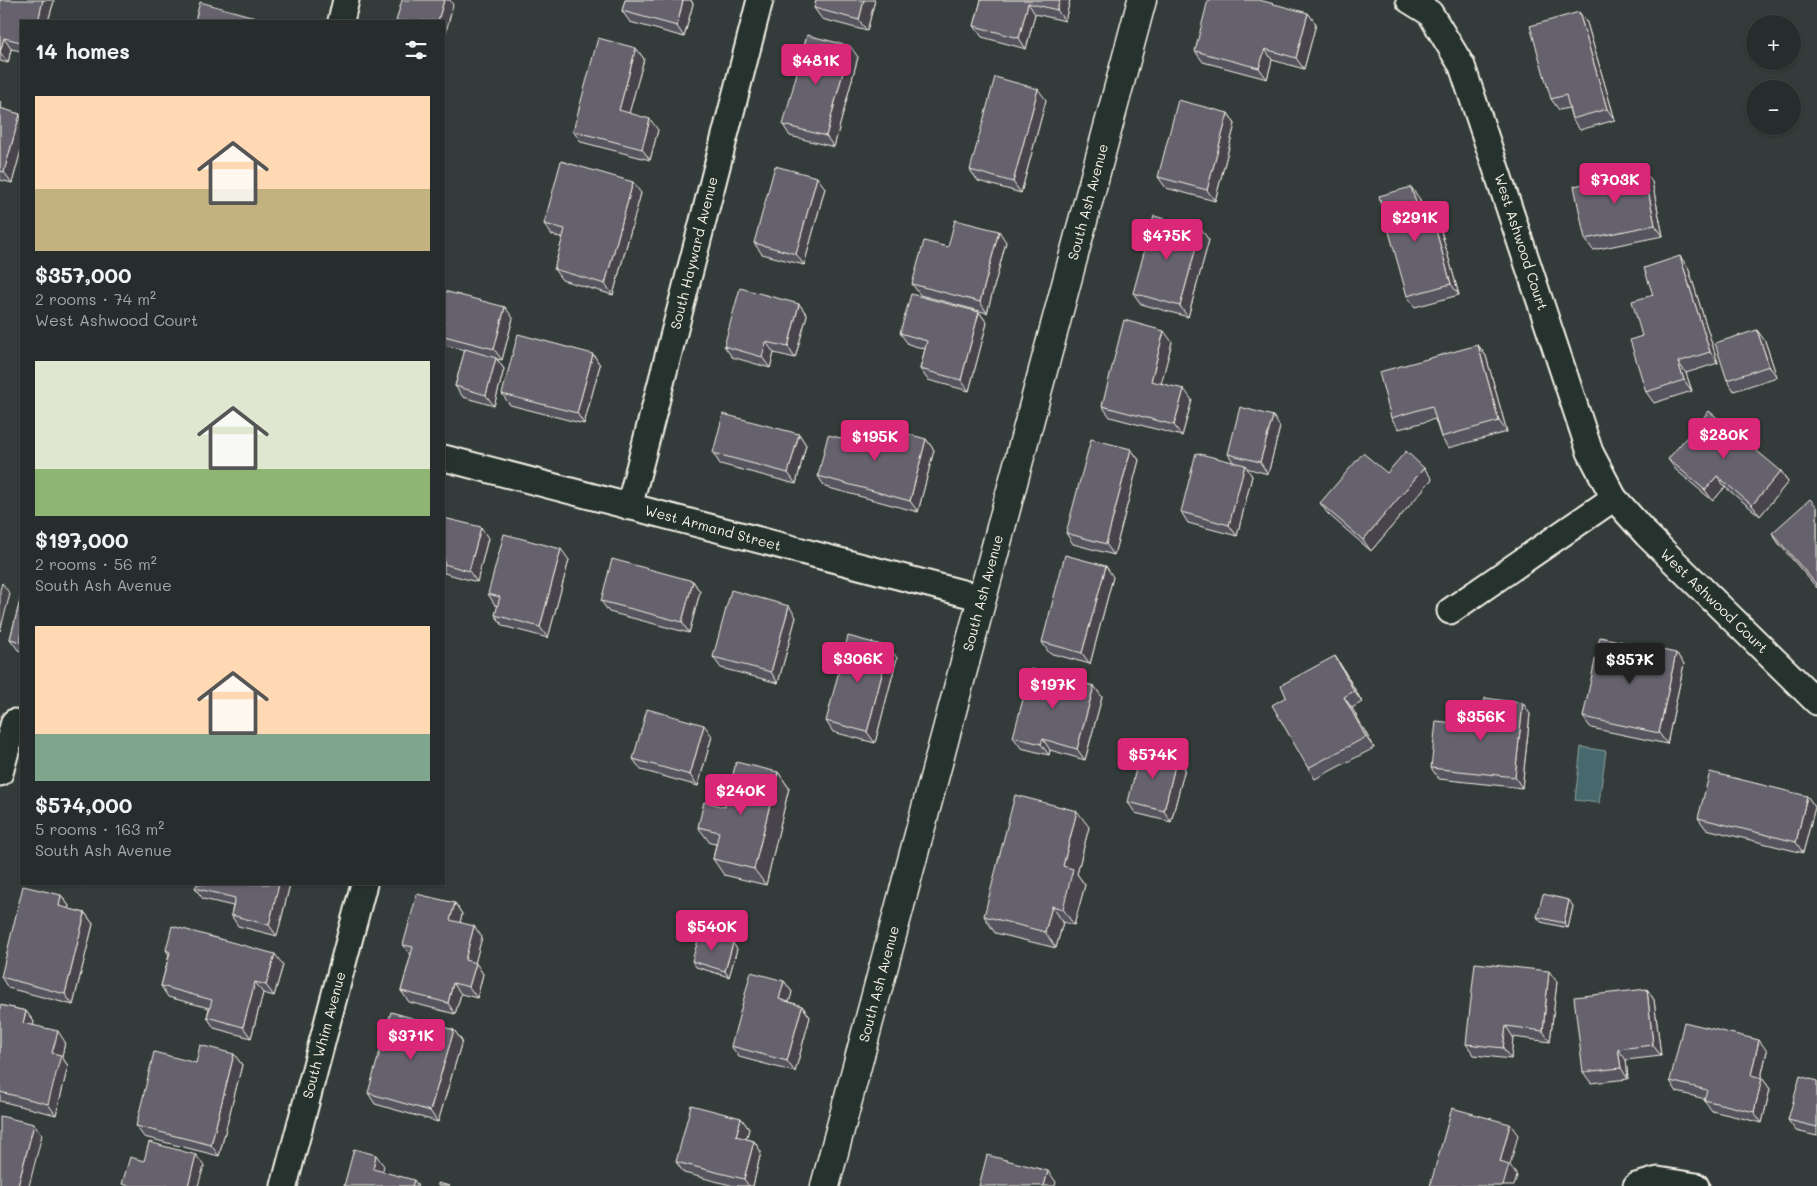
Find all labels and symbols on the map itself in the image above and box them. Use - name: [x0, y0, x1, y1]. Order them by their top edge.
- pin: $481K: [781, 44, 851, 86]
- street label: South Ash Avenue: [1063, 142, 1112, 262]
- pin: $703K: [1580, 162, 1650, 205]
- street label: West Ashwood Court: [1490, 171, 1553, 313]
- street label: South Hayward Avenue: [665, 175, 722, 331]
- pin: $291K: [1380, 200, 1450, 243]
- pin: $475K: [1132, 218, 1202, 261]
- pin: $280K: [1689, 418, 1759, 460]
- pin: $195K: [840, 420, 910, 462]
- street label: West Armand Street: [643, 500, 784, 555]
- street label: South Ash Avenue: [958, 533, 1007, 653]
- street label: West Ashwood Court: [1656, 544, 1772, 657]
- pin: $306K: [823, 642, 893, 684]
- pin: $357K: [1595, 642, 1665, 685]
- pin: $197K: [1018, 668, 1088, 710]
- pin: $356K: [1446, 700, 1516, 742]
- pin: $574K: [1118, 738, 1188, 780]
- pin: $240K: [706, 774, 776, 816]
- pin: $540K: [677, 910, 747, 952]
- street label: South Ash Avenue: [854, 924, 903, 1044]
- street label: South Whim Avenue: [297, 969, 350, 1101]
- pin: $371K: [376, 1018, 446, 1061]

